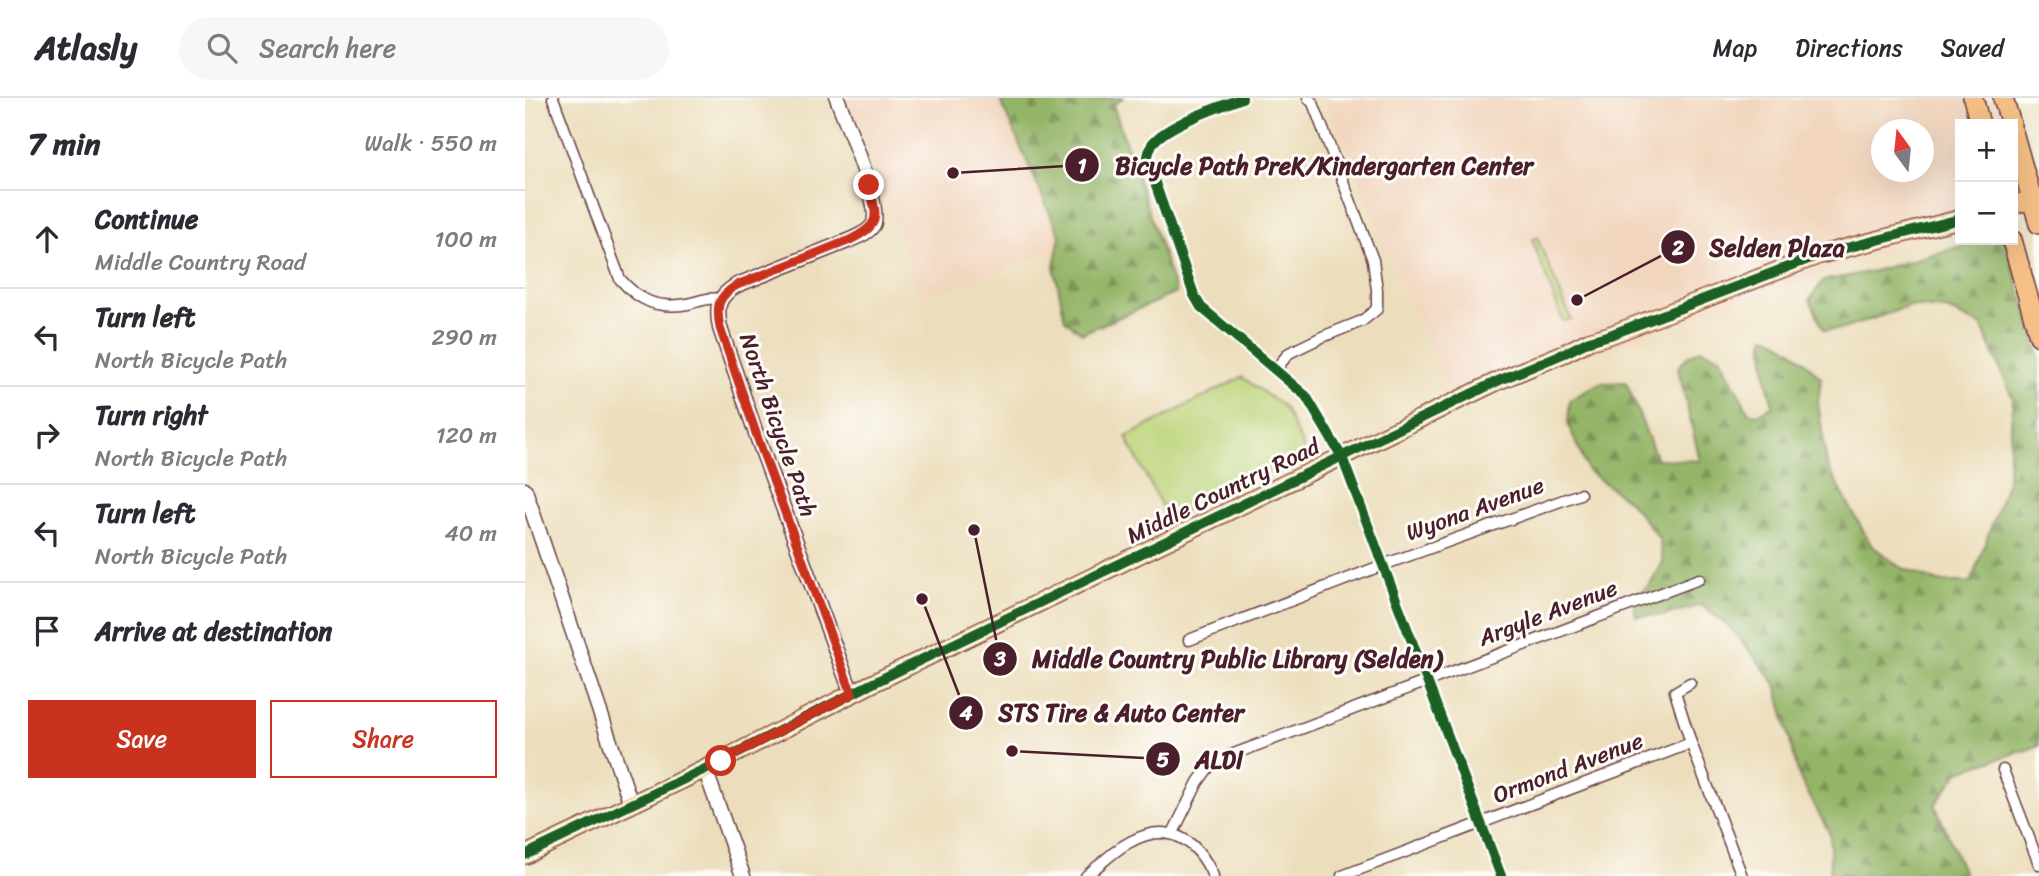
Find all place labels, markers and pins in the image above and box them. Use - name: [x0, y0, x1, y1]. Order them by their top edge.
- callout: Bicycle Path PreK/Kindergarten Center: [1065, 143, 1548, 188]
- callout: Selden Plaza: [1660, 225, 1859, 270]
- callout: Middle Country Public Library (Selden): [982, 636, 1457, 681]
- callout: STS Tire & Auto Center: [948, 690, 1259, 735]
- callout: ALDI: [1145, 737, 1257, 782]

